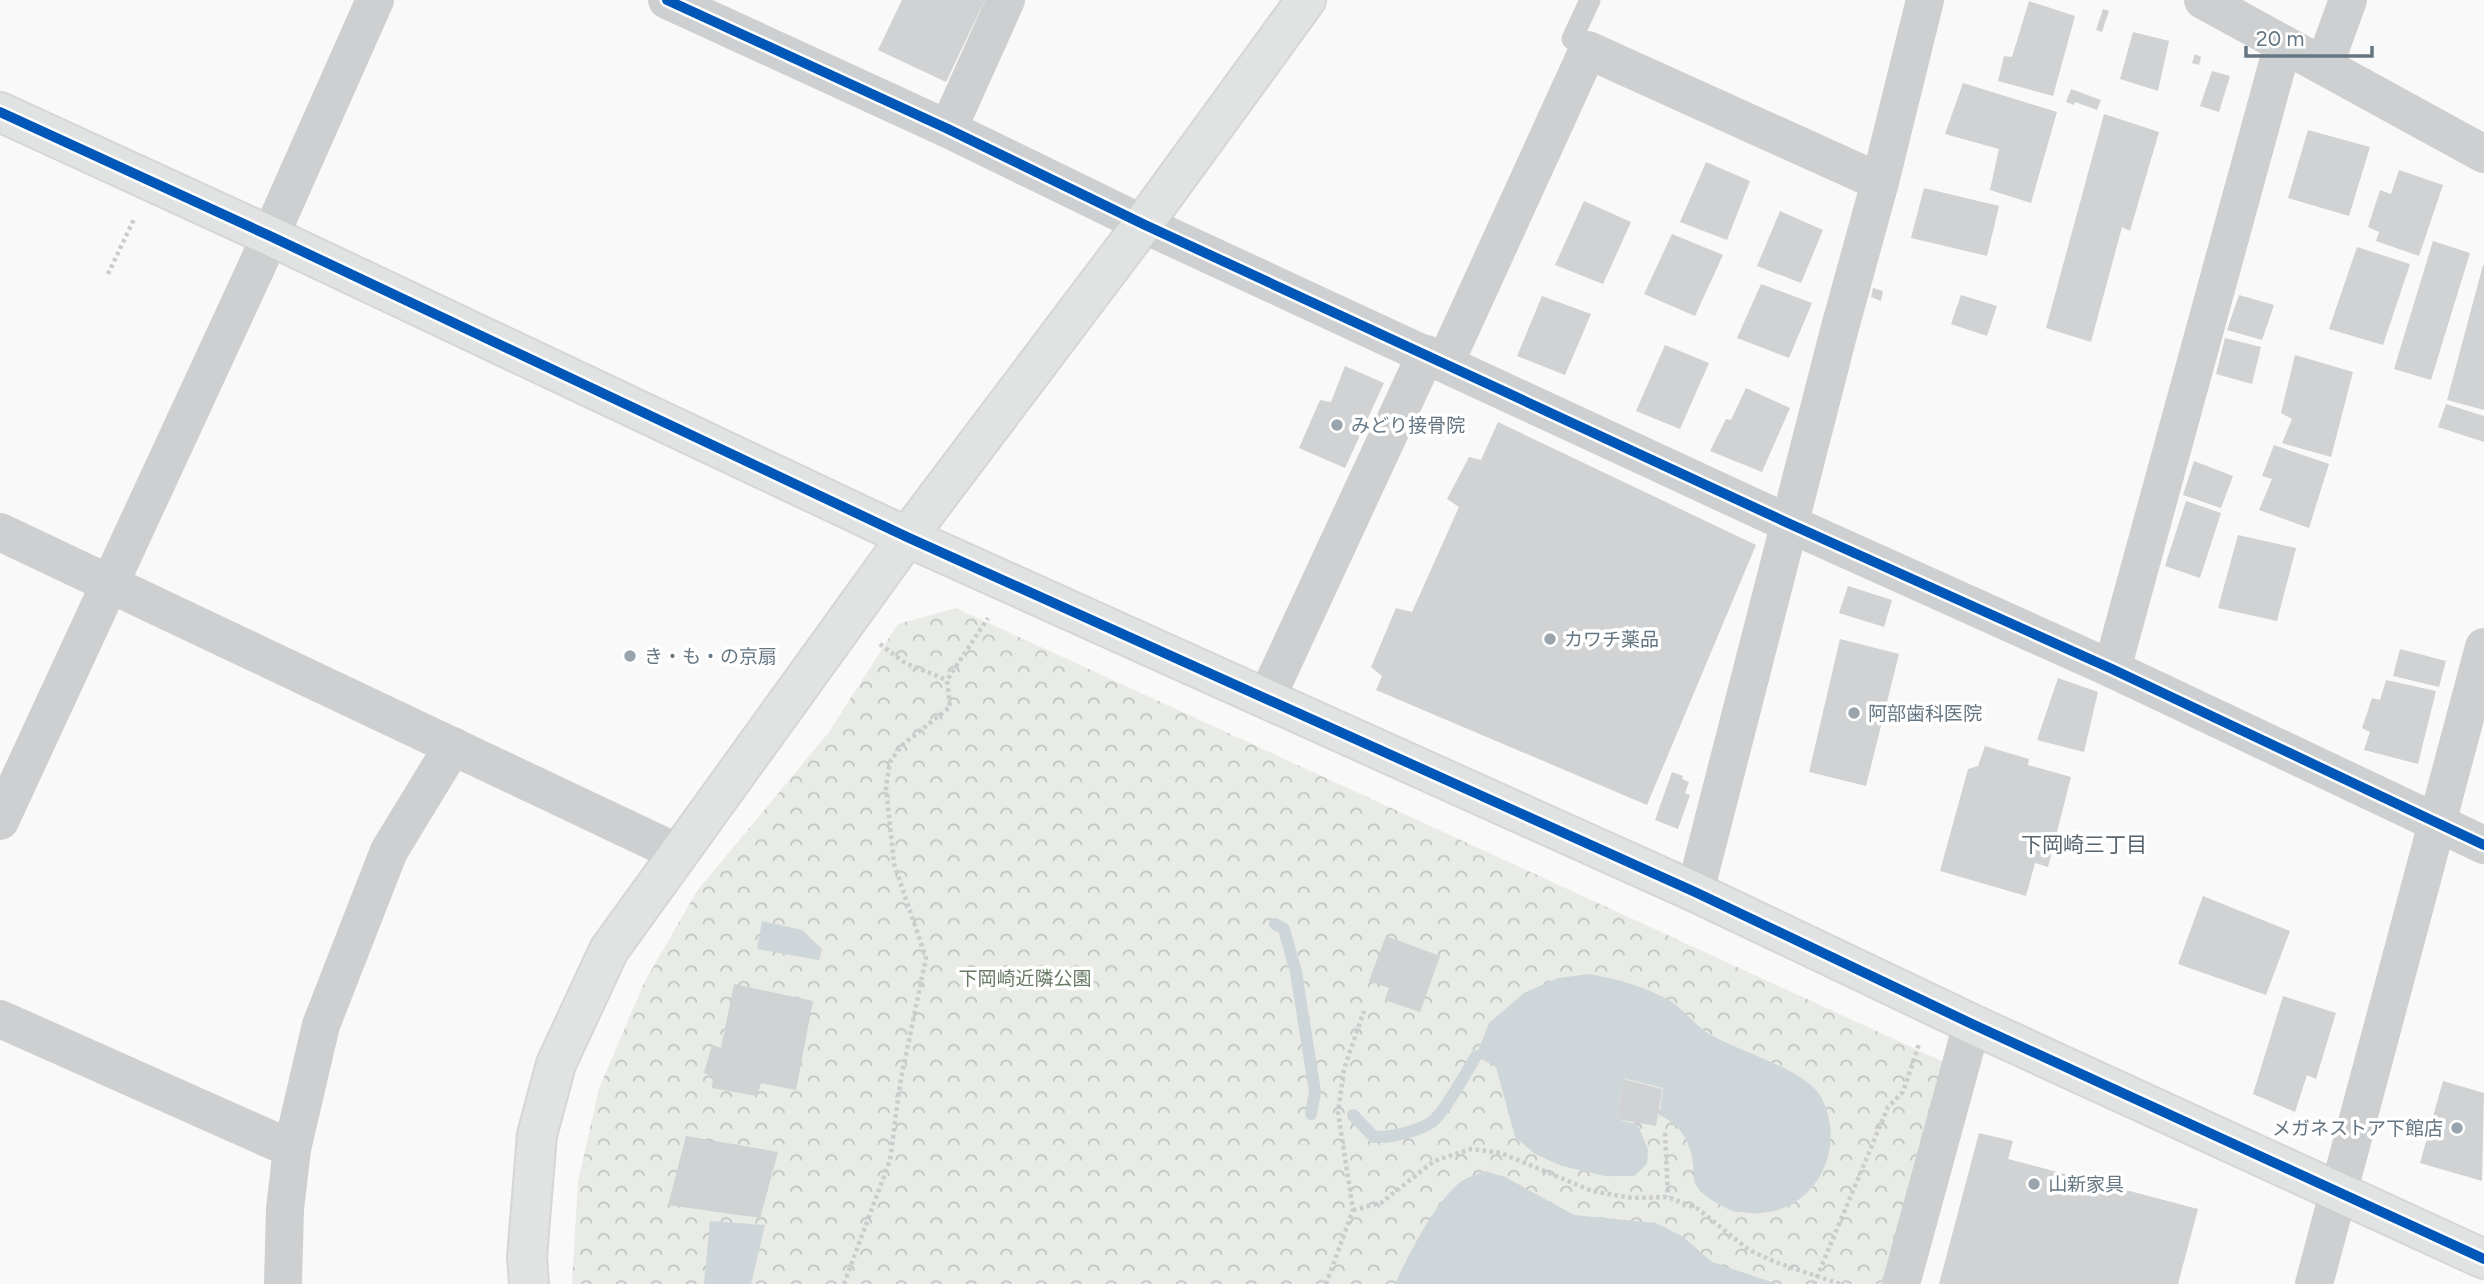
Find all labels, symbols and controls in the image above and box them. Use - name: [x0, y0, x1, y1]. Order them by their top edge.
- scale bar: [2246, 14, 2372, 58]
- text: 20 m: [2256, 26, 2304, 51]
- place label: みどり接骨院: [1351, 414, 1465, 437]
- marker: みどり接骨院: [1329, 417, 1345, 433]
- place label: カワチ薬品: [1564, 628, 1659, 651]
- marker: カワチ薬品: [1542, 631, 1558, 647]
- place label: き・も・の京扇: [644, 645, 777, 668]
- marker: き・も・の京扇: [622, 648, 638, 664]
- place label: 阿部歯科医院: [1868, 702, 1982, 725]
- marker: 阿部歯科医院: [1846, 705, 1862, 721]
- district label: 下岡崎三丁目: [2021, 832, 2147, 857]
- park label: 下岡崎近隣公園: [958, 967, 1092, 990]
- place label: メガネストア下館店: [2272, 1117, 2443, 1140]
- marker: メガネストア下館店: [2449, 1120, 2465, 1136]
- place label: 山新家具: [2048, 1173, 2124, 1196]
- marker: 山新家具: [2026, 1176, 2042, 1192]

